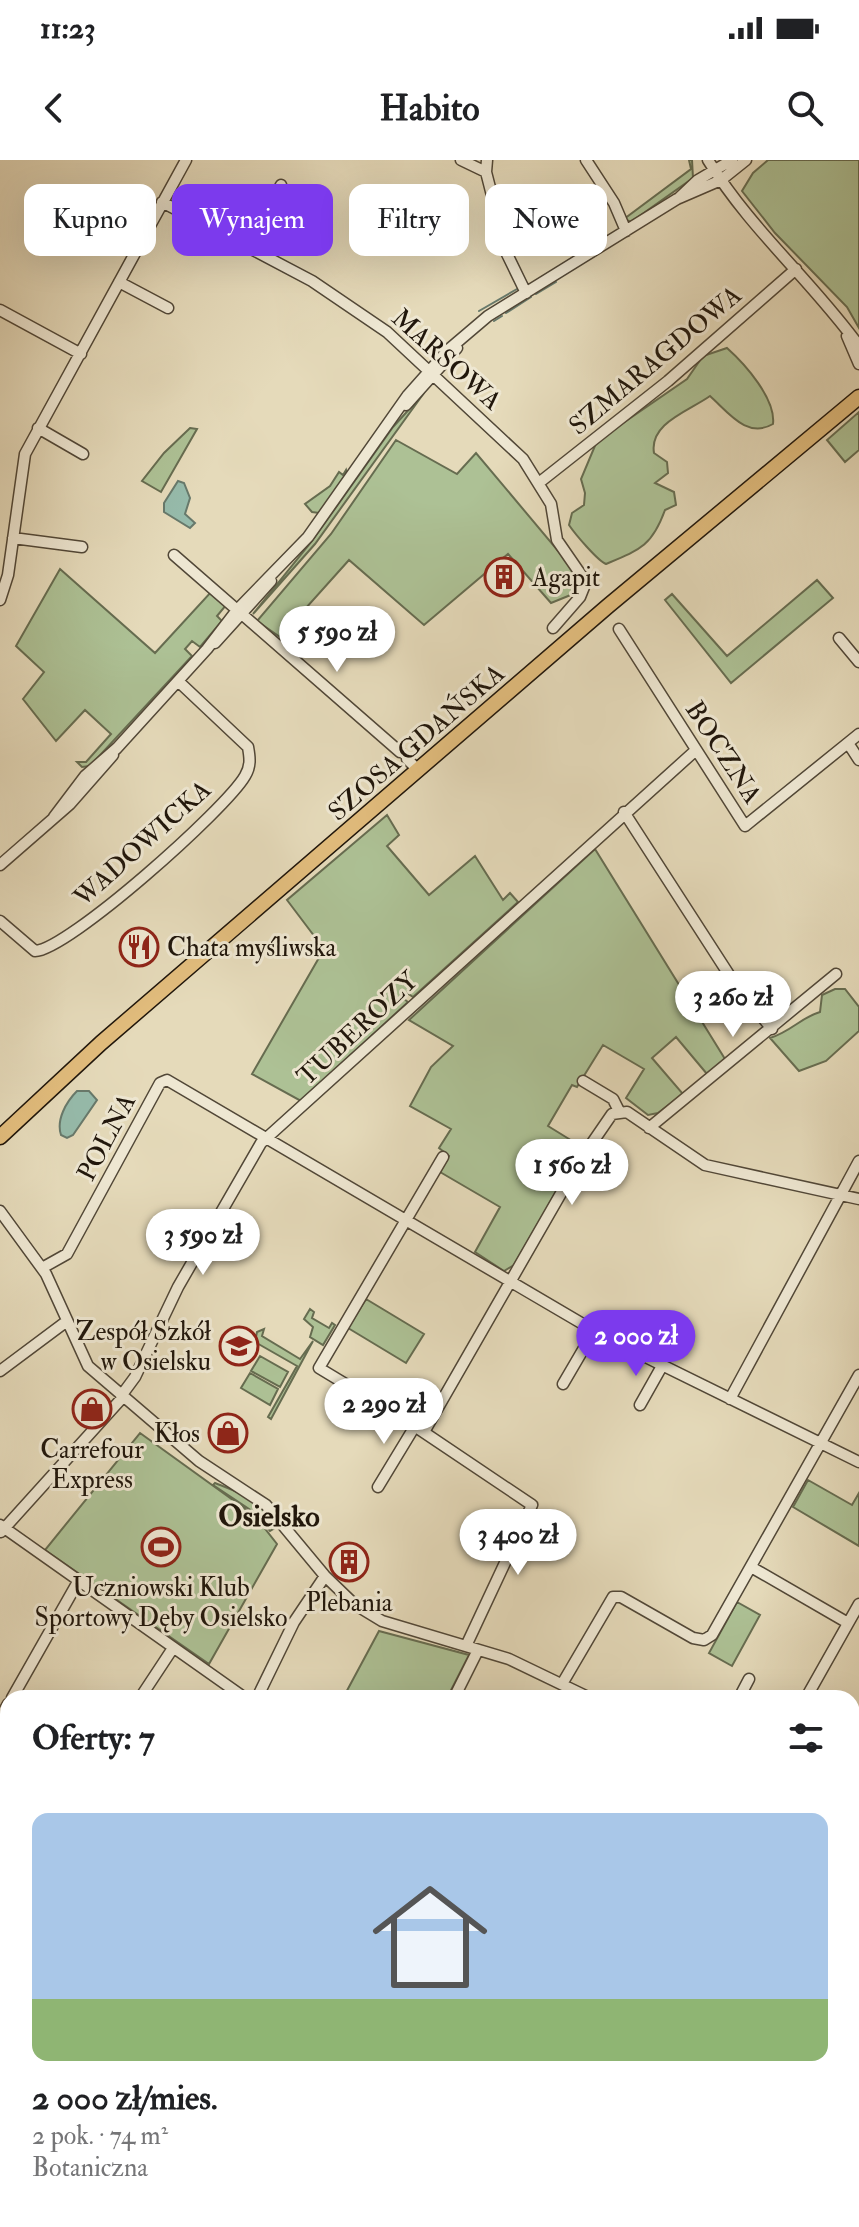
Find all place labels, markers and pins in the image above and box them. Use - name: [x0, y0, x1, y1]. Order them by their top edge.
- building icon: Agapit: [483, 556, 525, 598]
- place label: Agapit: [531, 562, 600, 595]
- pin: 5 590 zł: [254, 606, 420, 674]
- restaurant icon: Chata myśliwska: [118, 926, 160, 968]
- place label: Chata myśliwska: [167, 932, 337, 964]
- pin: 3 260 zł: [650, 971, 816, 1039]
- pin: 1 560 zł: [489, 1139, 655, 1207]
- pin: 3 590 zł: [120, 1209, 286, 1277]
- pin: 2 000 zł: [553, 1310, 719, 1378]
- place label: Zespół Szkół w Osielsku: [76, 1316, 211, 1378]
- school or university icon: Zespół Szkół w Osielsku: [218, 1325, 260, 1367]
- pin: 2 290 zł: [301, 1378, 467, 1446]
- shop icon: Carrefour Express: [71, 1388, 113, 1430]
- shop icon: Kłos: [207, 1412, 249, 1454]
- place label: Kłos: [154, 1418, 200, 1450]
- place label: Carrefour Express: [40, 1434, 144, 1497]
- pin: 3 400 zł: [435, 1509, 601, 1577]
- sports icon: Uczniowski Klub Sportowy Dęby Osielsko: [140, 1526, 182, 1568]
- building icon: Plebania: [328, 1541, 370, 1583]
- place label: Uczniowski Klub Sportowy Dęby Osielsko: [35, 1572, 287, 1635]
- place label: Plebania: [305, 1587, 393, 1619]

